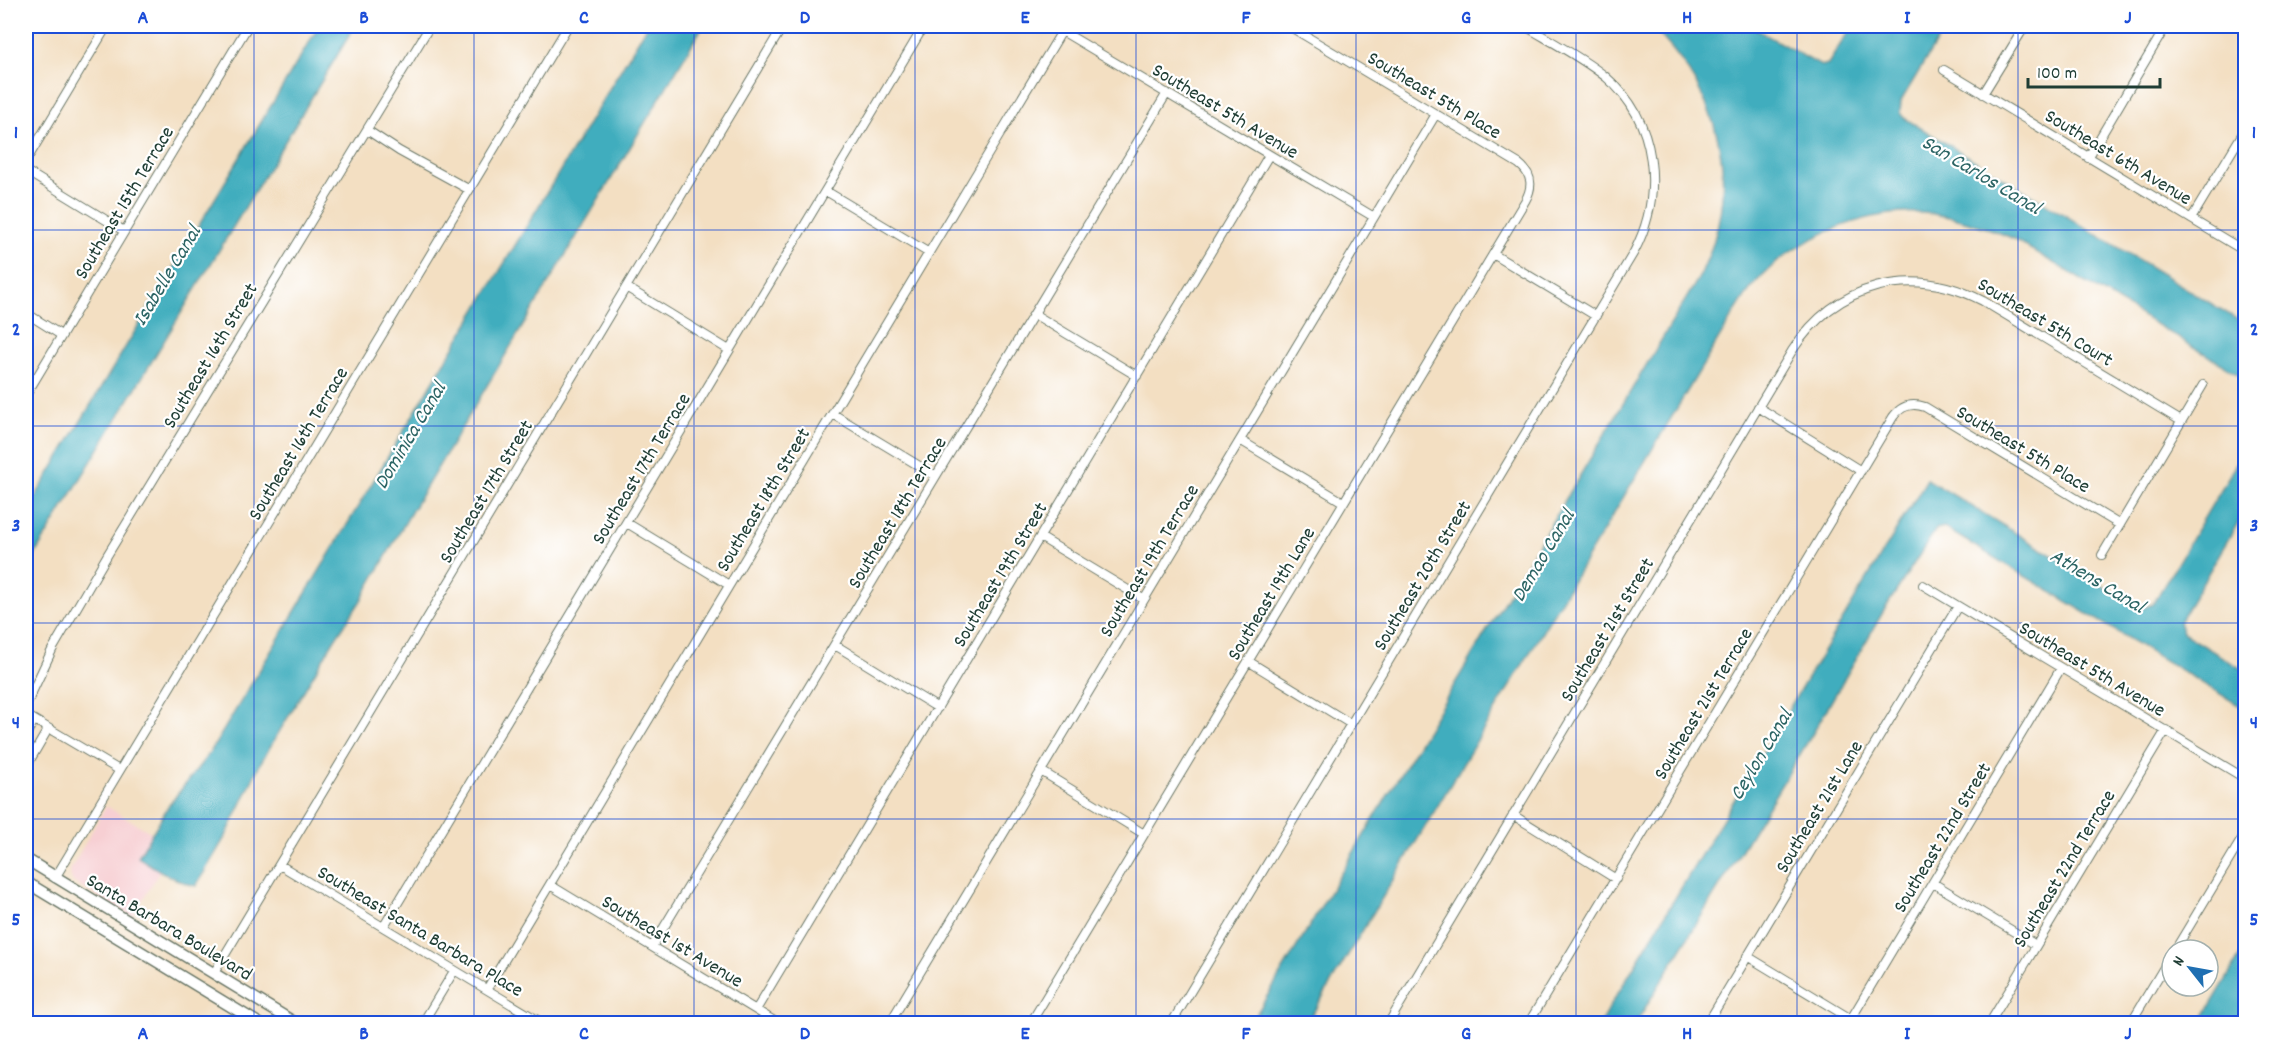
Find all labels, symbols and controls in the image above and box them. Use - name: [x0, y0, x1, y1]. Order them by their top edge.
- text: A: [138, 5, 149, 33]
- text: B: [359, 5, 369, 33]
- text: C: [579, 5, 589, 33]
- text: D: [800, 5, 811, 33]
- text: E: [1020, 5, 1030, 33]
- text: F: [1242, 5, 1252, 33]
- text: G: [1461, 5, 1471, 33]
- text: H: [1682, 5, 1692, 33]
- text: I: [1904, 5, 1911, 33]
- text: J: [2124, 5, 2132, 33]
- street label: Southeast 5th Place: [1361, 45, 1506, 148]
- scale bar: [2028, 51, 2160, 89]
- street label: Southeast 5th Avenue: [1146, 58, 1303, 168]
- text: 100 m: [2037, 62, 2077, 87]
- street label: Southeast 6th Avenue: [2039, 104, 2196, 214]
- text: 1: [14, 120, 18, 148]
- text: 1: [2252, 120, 2256, 148]
- street label: Southeast 15th Terrace: [69, 122, 182, 285]
- water label: San Carlos Canal: [1915, 129, 2047, 225]
- water label: Isabelle Canal: [127, 219, 211, 332]
- street label: Southeast 5th Court: [1971, 272, 2118, 375]
- street label: Southeast 16th Street: [157, 278, 266, 435]
- text: 2: [12, 317, 20, 345]
- text: 2: [2250, 317, 2258, 345]
- street label: Southeast 16th Terrace: [243, 362, 357, 527]
- water label: Dominica Canal: [368, 376, 456, 496]
- street label: Southeast 17th Terrace: [586, 388, 699, 551]
- street label: Southeast 5th Place: [1950, 399, 2095, 502]
- street label: Southeast 17th Street: [434, 415, 542, 570]
- street label: Southeast 18th Street: [710, 423, 819, 578]
- street label: Southeast 18th Terrace: [842, 432, 955, 595]
- street label: Southeast 19th Terrace: [1094, 480, 1207, 643]
- street label: Southeast 20th Street: [1368, 496, 1480, 657]
- street label: Southeast 19th Street: [947, 498, 1056, 653]
- water label: Demao Canal: [1505, 503, 1585, 609]
- text: 3: [12, 513, 20, 541]
- text: 3: [2250, 513, 2258, 541]
- street label: Southeast 19th Lane: [1222, 522, 1324, 667]
- water label: Athens Canal: [2043, 542, 2151, 624]
- street label: Southeast 21st Street: [1554, 553, 1663, 708]
- street label: Southeast 5th Avenue: [2013, 616, 2170, 726]
- street label: Southeast 21st Terrace: [1648, 623, 1761, 786]
- water label: Ceylon Canal: [1724, 702, 1803, 807]
- text: 4: [12, 710, 20, 738]
- text: 4: [2250, 710, 2258, 738]
- street label: Southeast 21st Lane: [1770, 736, 1871, 879]
- street label: Southeast 22nd Street: [1888, 758, 2000, 919]
- street label: Southeast 22nd Terrace: [2007, 785, 2124, 954]
- street label: Southeast Santa Barbara Place: [311, 860, 528, 1005]
- street label: Santa Barbara Boulevard: [80, 868, 257, 989]
- street label: Southeast 1st Avenue: [595, 889, 748, 996]
- text: 5: [11, 907, 21, 935]
- text: 5: [2249, 907, 2259, 935]
- north arrow: [2160, 938, 2220, 998]
- text: N: [2167, 952, 2191, 971]
- text: A: [138, 1021, 149, 1049]
- text: B: [359, 1021, 369, 1049]
- text: C: [579, 1021, 589, 1049]
- text: D: [800, 1021, 811, 1049]
- text: E: [1020, 1021, 1030, 1049]
- text: F: [1242, 1021, 1252, 1049]
- text: G: [1461, 1021, 1471, 1049]
- text: H: [1682, 1021, 1692, 1049]
- text: I: [1904, 1021, 1911, 1049]
- text: J: [2124, 1021, 2132, 1049]

